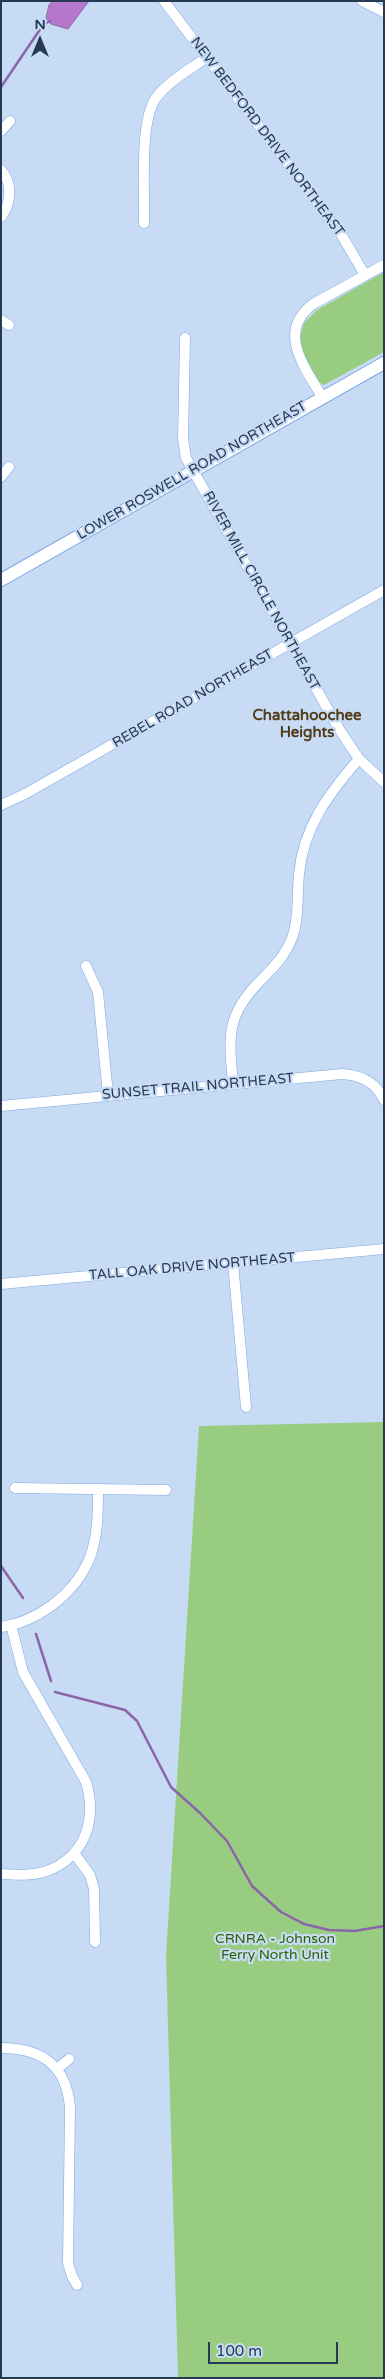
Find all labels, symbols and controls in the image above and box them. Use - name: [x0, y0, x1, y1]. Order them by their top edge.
- north arrow: [15, 15, 65, 65]
- text: N: [34, 16, 46, 33]
- street label: NEW BEDFORD DRIVE NORTHEAST: [186, 34, 348, 240]
- street label: LOWER ROSWELL ROAD NORTHEAST: [74, 398, 310, 544]
- street label: RIVER MILL CIRCLE NORTHEAST: [199, 488, 323, 694]
- street label: REBEL ROAD NORTHEAST: [110, 646, 276, 752]
- district label: Chattahoochee Heights: [252, 707, 362, 742]
- street label: SUNSET TRAIL NORTHEAST: [101, 1070, 295, 1104]
- street label: TALL OAK DRIVE NORTHEAST: [88, 1250, 296, 1284]
- park label: CRNRA - Johnson Ferry North Unit: [215, 1931, 335, 1964]
- scale bar: [210, 2332, 340, 2364]
- text: 100 m: [216, 2342, 262, 2360]

